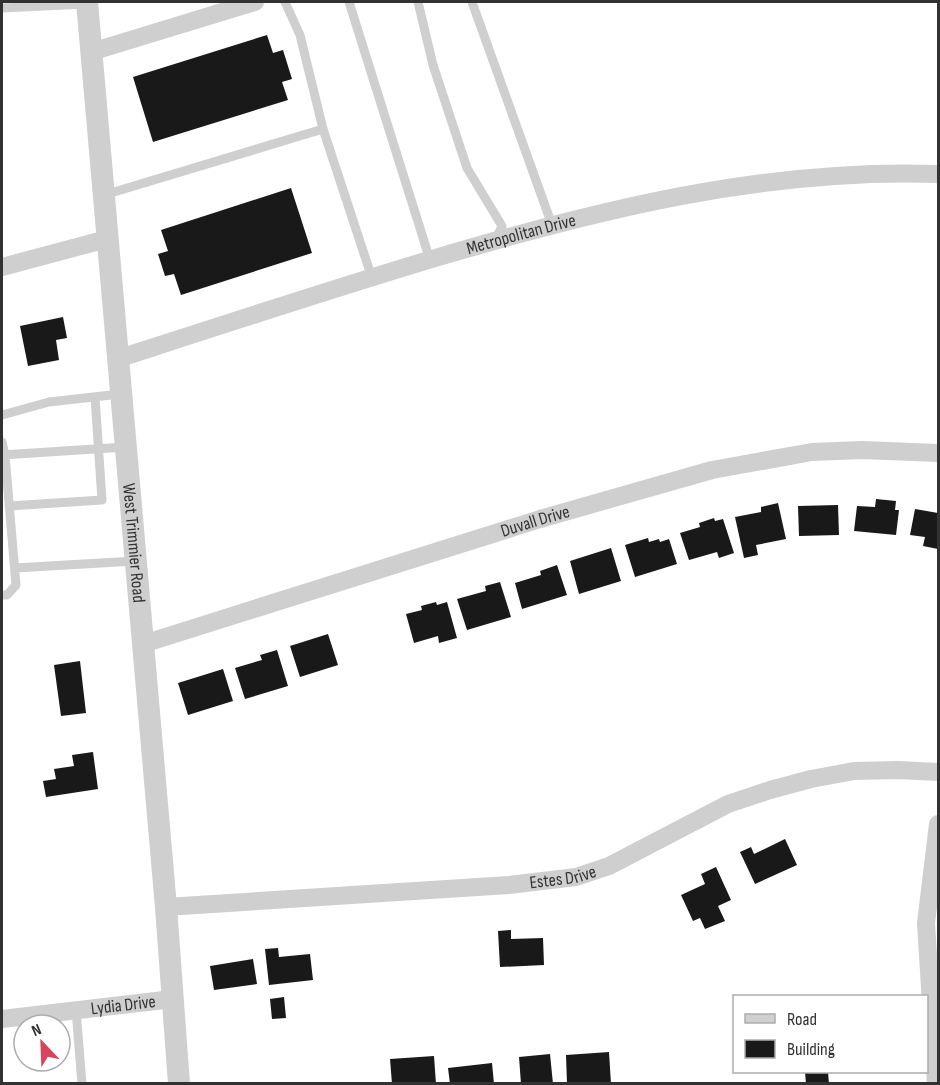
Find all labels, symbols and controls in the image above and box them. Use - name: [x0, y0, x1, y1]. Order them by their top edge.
- street label: Metropolitan Drive: [464, 209, 578, 259]
- street label: West Trimmier Road: [119, 482, 150, 604]
- street label: Duvall Drive: [498, 501, 572, 541]
- street label: Estes Drive: [528, 861, 599, 893]
- street label: Lydia Drive: [90, 991, 157, 1019]
- legend: [733, 995, 928, 1073]
- text: Road: [787, 1009, 817, 1030]
- north arrow: [12, 1013, 72, 1073]
- text: N: [29, 1020, 44, 1041]
- text: Building: [787, 1039, 835, 1060]

